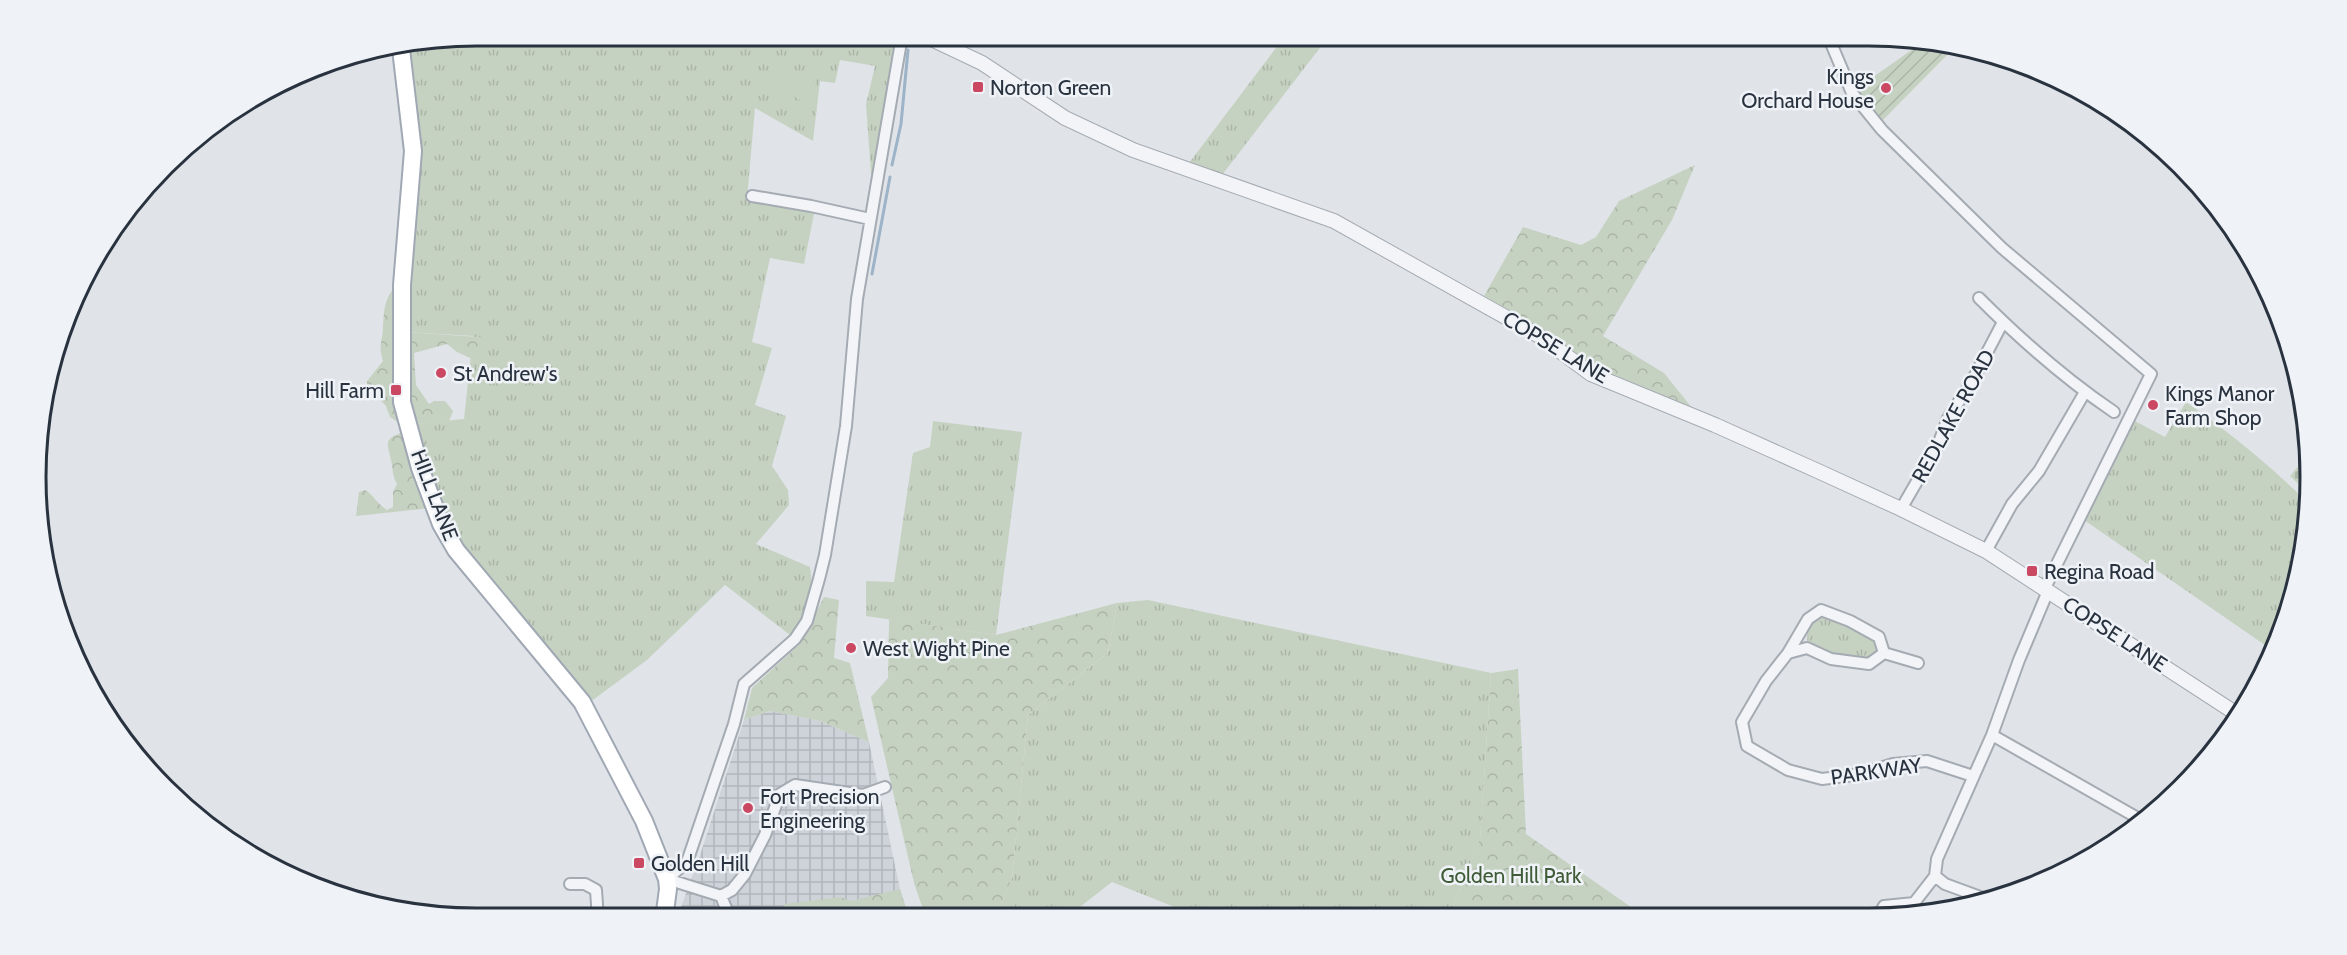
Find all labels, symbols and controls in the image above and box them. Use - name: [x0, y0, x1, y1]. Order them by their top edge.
- place label: Kings Orchard House: [1741, 64, 1874, 113]
- place label: Norton Green: [990, 75, 1111, 100]
- marker: Norton Green: [971, 80, 985, 94]
- marker: Kings Orchard House: [1879, 81, 1893, 95]
- street label: COPSE LANE: [1498, 306, 1614, 388]
- street label: REDLAKE ROAD: [1906, 345, 2000, 487]
- place label: St Andrew's: [453, 361, 558, 386]
- marker: St Andrew's: [434, 366, 448, 380]
- place label: Hill Farm: [305, 378, 384, 403]
- place label: Kings Manor Farm Shop: [2165, 381, 2275, 430]
- marker: Hill Farm: [389, 383, 403, 397]
- marker: Kings Manor Farm Shop: [2146, 398, 2160, 412]
- street label: HILL LANE: [406, 446, 464, 544]
- place label: Regina Road: [2044, 559, 2154, 584]
- marker: Regina Road: [2025, 564, 2039, 578]
- street label: COPSE LANE: [2058, 591, 2172, 677]
- place label: West Wight Pine: [863, 636, 1010, 661]
- marker: West Wight Pine: [844, 641, 858, 655]
- street label: PARKWAY: [1829, 752, 1924, 790]
- place label: Fort Precision Engineering: [760, 784, 879, 833]
- marker: Fort Precision Engineering: [741, 801, 755, 815]
- place label: Golden Hill: [651, 851, 749, 876]
- marker: Golden Hill: [632, 856, 646, 870]
- park label: Golden Hill Park: [1441, 863, 1582, 888]

